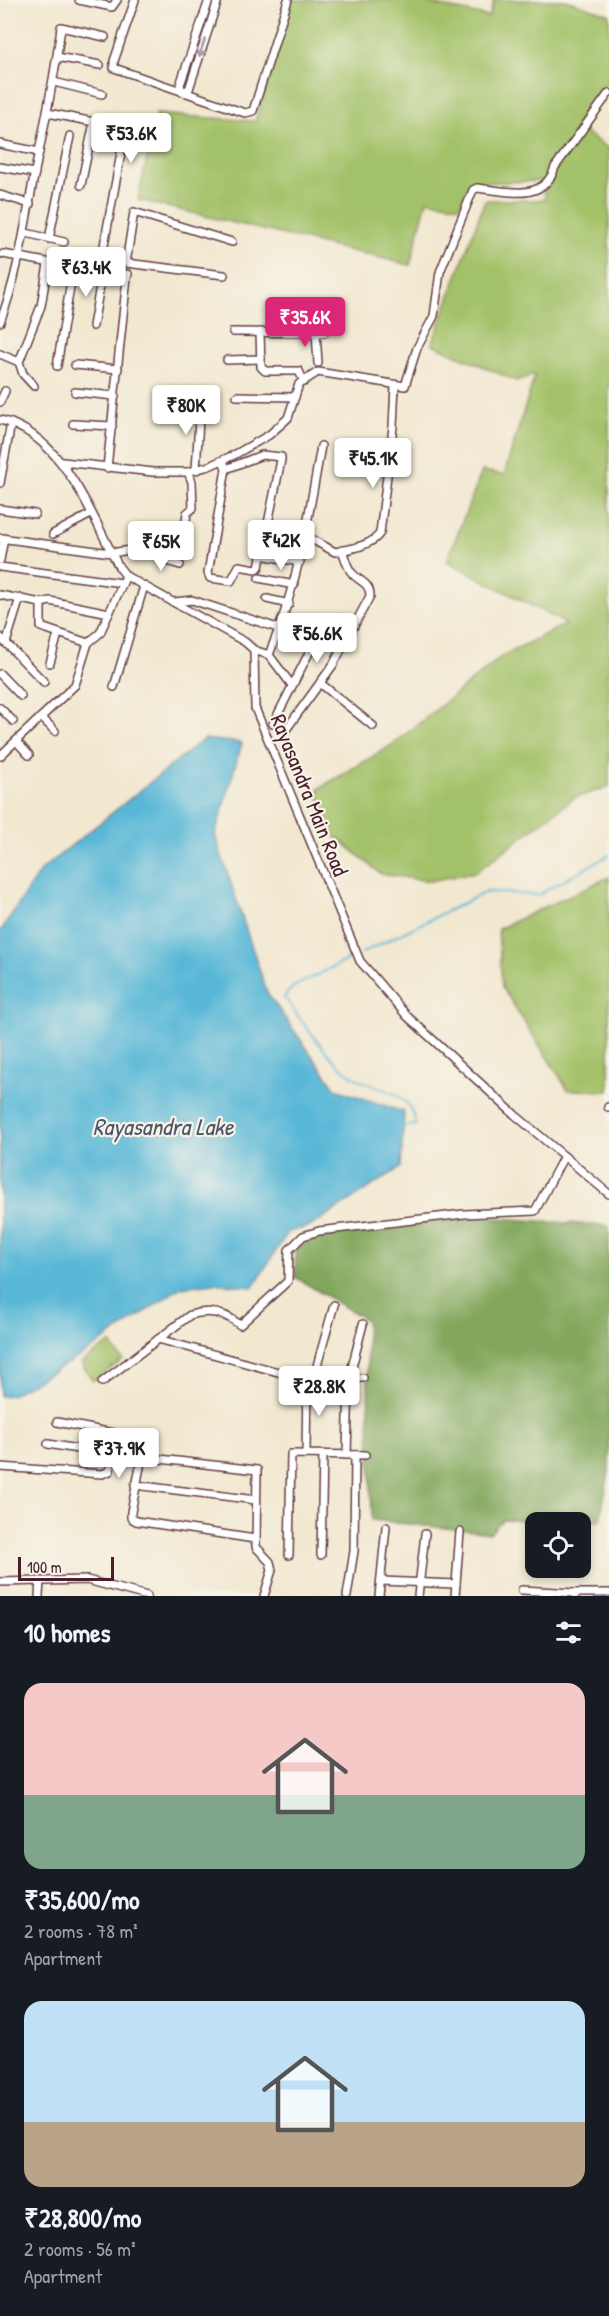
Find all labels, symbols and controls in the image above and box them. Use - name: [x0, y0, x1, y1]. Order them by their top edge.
- one-way arrow: [196, 38, 207, 57]
- pin: ₹53.6K: [82, 113, 180, 164]
- text: ₹53.6K: [105, 119, 157, 146]
- pin: ₹63.4K: [37, 247, 135, 298]
- text: ₹63.4K: [61, 253, 111, 280]
- pin: ₹35.6K: [256, 297, 354, 348]
- text: ₹35.6K: [279, 303, 331, 330]
- pin: ₹80K: [150, 385, 222, 436]
- text: ₹80K: [166, 391, 206, 418]
- pin: ₹45.1K: [324, 438, 422, 489]
- text: ₹45.1K: [348, 444, 398, 471]
- pin: ₹42K: [245, 520, 317, 571]
- pin: ₹65K: [125, 521, 197, 572]
- text: ₹42K: [262, 526, 300, 553]
- text: ₹65K: [142, 527, 180, 554]
- pin: ₹56.6K: [268, 613, 366, 664]
- text: ₹56.6K: [292, 619, 342, 646]
- street label: Rayasandra Main Road: [264, 710, 356, 881]
- water label: Rayasandra Lake: [93, 1110, 235, 1143]
- pin: ₹28.8K: [270, 1366, 368, 1417]
- text: ₹28.8K: [293, 1372, 345, 1399]
- pin: ₹37.9K: [70, 1428, 168, 1479]
- text: ₹37.9K: [93, 1434, 145, 1461]
- map controls: [525, 1512, 591, 1578]
- button: locate: [525, 1512, 591, 1578]
- scale bar: [18, 1554, 114, 1582]
- text: 100 m: [27, 1556, 62, 1578]
- text: 10 homes: [24, 1615, 111, 1650]
- icon: filters: [552, 1616, 585, 1649]
- icon: home: [251, 1722, 359, 1830]
- text: ₹35,600/mo: [24, 1882, 140, 1917]
- text: 2 rooms · 78 m²: [24, 1917, 138, 1944]
- text: Apartment: [24, 1944, 102, 1971]
- icon: home: [251, 2040, 359, 2148]
- text: ₹28,800/mo: [24, 2200, 141, 2235]
- text: 2 rooms · 56 m²: [24, 2235, 136, 2262]
- text: Apartment: [24, 2262, 102, 2289]

